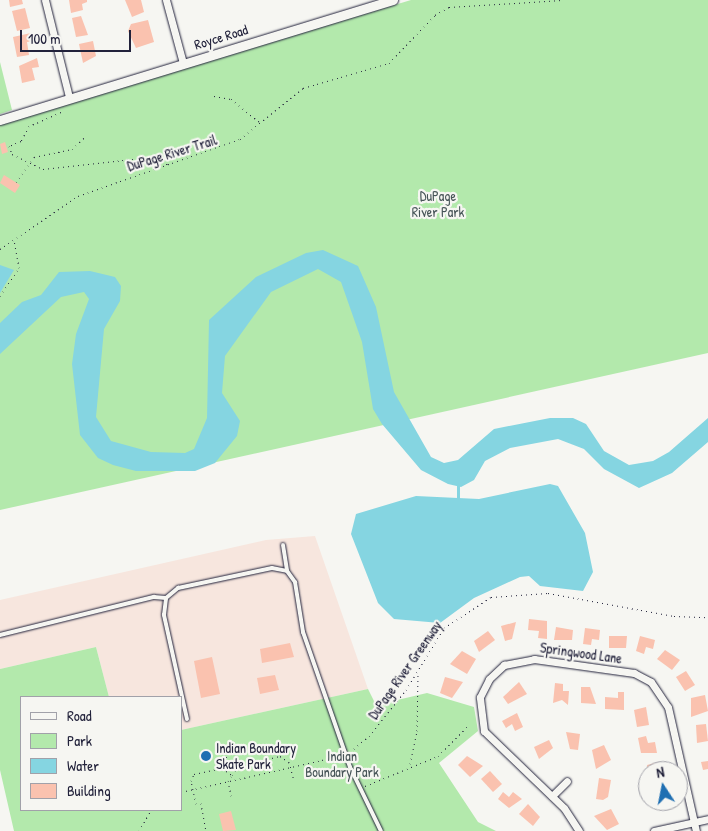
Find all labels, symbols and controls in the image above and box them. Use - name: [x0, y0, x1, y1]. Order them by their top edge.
- scale bar: [22, 20, 134, 52]
- street label: Royce Road: [192, 21, 250, 53]
- text: 100 m: [28, 28, 61, 49]
- street label: DuPage River Trail: [125, 131, 219, 175]
- park label: DuPage River Park: [412, 188, 464, 220]
- street label: DuPage River Greenway: [365, 618, 445, 722]
- street label: Springwood Lane: [539, 639, 623, 667]
- legend: [20, 696, 182, 811]
- text: Road: [67, 705, 92, 726]
- text: Park: [67, 730, 92, 751]
- place label: Indian Boundary Skate Park: [216, 740, 296, 772]
- park label: Indian Boundary Park: [305, 748, 379, 780]
- marker: Indian Boundary Skate Park: [200, 750, 212, 762]
- text: Water: [67, 755, 99, 776]
- north arrow: [638, 761, 688, 811]
- text: N: [655, 762, 666, 782]
- text: Building: [67, 780, 111, 801]

